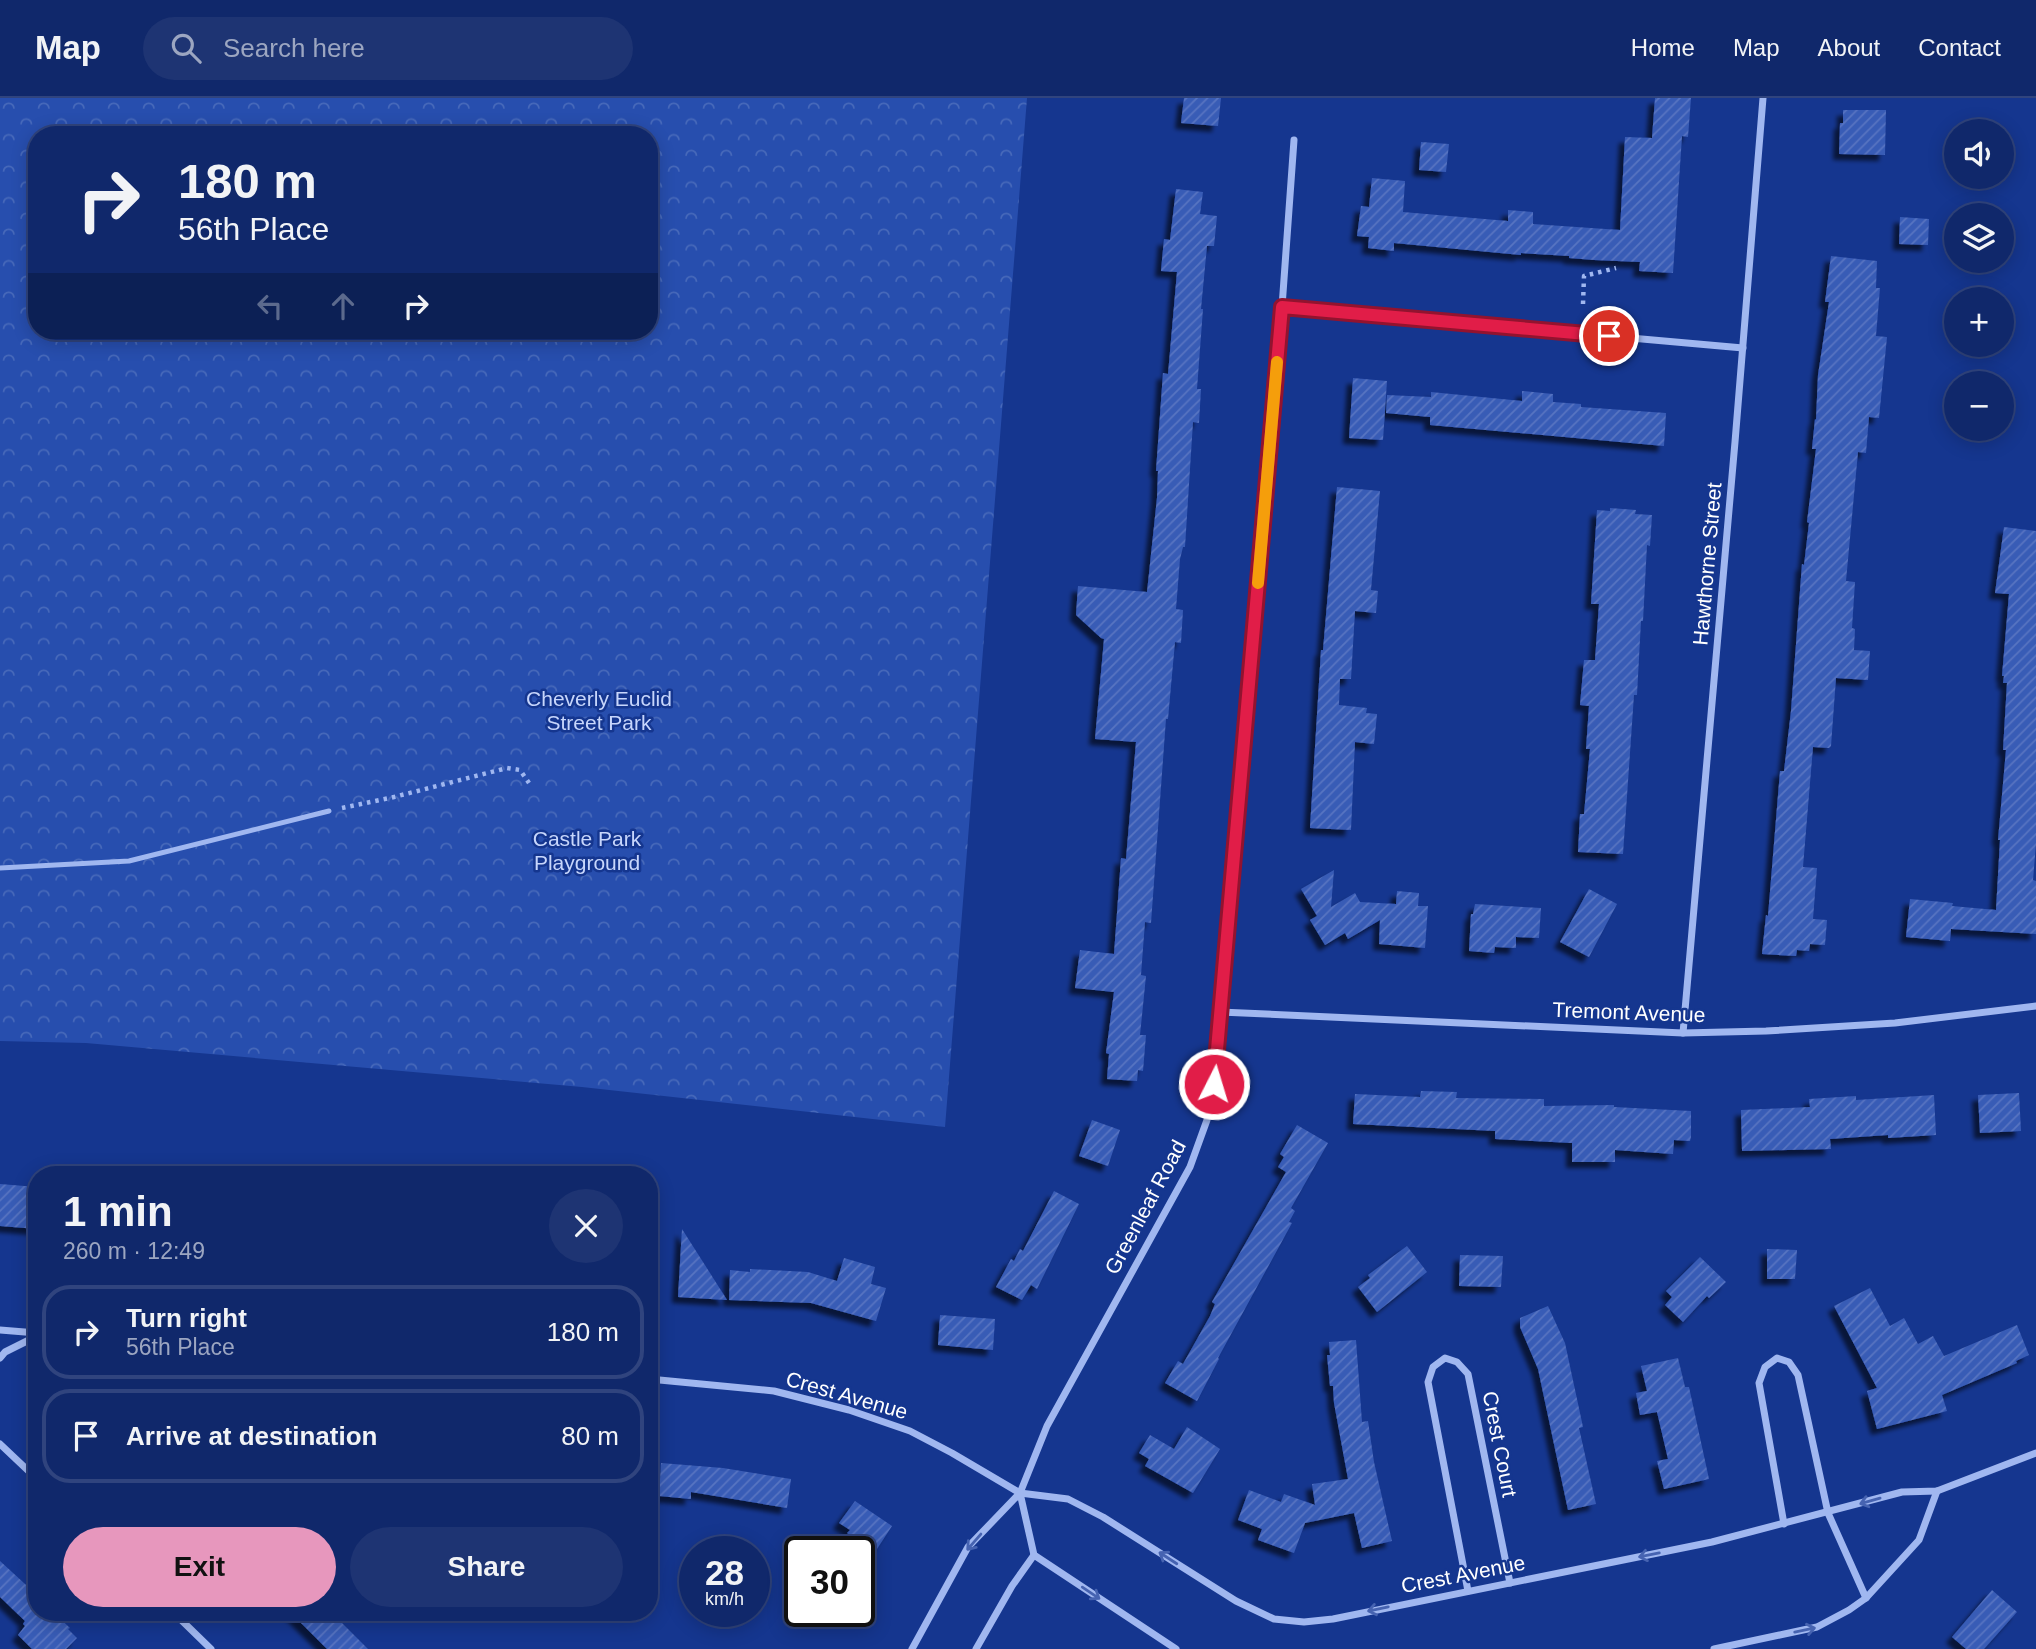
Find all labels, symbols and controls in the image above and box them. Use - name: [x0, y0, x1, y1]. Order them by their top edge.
- search box: [143, 17, 633, 80]
- text: Map: [35, 29, 101, 66]
- icon: search: [167, 29, 205, 67]
- text: Search here: [223, 33, 365, 63]
- text: Home: [1631, 34, 1695, 61]
- text: Map: [1733, 34, 1780, 61]
- text: About: [1818, 34, 1880, 61]
- text: Contact: [1918, 34, 2001, 61]
- map controls: [1944, 119, 2014, 441]
- button: sound: [1944, 119, 2014, 189]
- icon: right: [63, 154, 154, 245]
- text: 180 m: [178, 154, 317, 208]
- button: layers: [1944, 203, 2014, 273]
- text: 56th Place: [178, 211, 329, 247]
- icon: left: [251, 287, 289, 325]
- icon: ahead: [324, 287, 362, 325]
- icon: right: [397, 287, 435, 325]
- button: +: [1944, 287, 2014, 357]
- pin: [1579, 306, 1639, 366]
- icon: arrive: [1590, 317, 1628, 355]
- button: −: [1944, 371, 2014, 441]
- street label: Hawthorne Street: [1688, 481, 1726, 646]
- park label: Cheverly Euclid Street Park: [526, 687, 672, 734]
- park label: Castle Park Playground: [533, 827, 642, 874]
- street label: Tremont Avenue: [1552, 998, 1706, 1026]
- position arrow: [1177, 1047, 1251, 1121]
- street label: Greenleaf Road: [1100, 1136, 1190, 1278]
- text: 1 min: [63, 1188, 173, 1235]
- button: close: [549, 1189, 623, 1263]
- text: 260 m · 12:49: [63, 1238, 205, 1264]
- text: Turn right: [126, 1303, 247, 1333]
- icon: right: [67, 1313, 105, 1351]
- text: 180 m: [547, 1317, 619, 1347]
- text: 56th Place: [126, 1334, 235, 1360]
- street label: Crest Avenue: [783, 1367, 911, 1423]
- street label: Crest Court: [1478, 1389, 1522, 1499]
- icon: arrive: [67, 1417, 105, 1455]
- text: Arrive at destination: [126, 1421, 377, 1451]
- text: 80 m: [561, 1421, 619, 1451]
- one-way arrow: [1859, 1495, 1882, 1508]
- button: Exit: [63, 1527, 336, 1607]
- button: Share: [350, 1527, 623, 1607]
- one-way arrow: [966, 1533, 981, 1551]
- speed limit sign: 30: [784, 1536, 875, 1627]
- one-way arrow: [1638, 1548, 1661, 1562]
- one-way arrow: [1159, 1551, 1179, 1565]
- street label: Crest Avenue: [1399, 1551, 1527, 1597]
- text: 28: [705, 1553, 744, 1592]
- one-way arrow: [1081, 1586, 1100, 1600]
- text: km/h: [705, 1589, 744, 1609]
- one-way arrow: [1367, 1603, 1390, 1617]
- one-way arrow: [1793, 1622, 1816, 1636]

